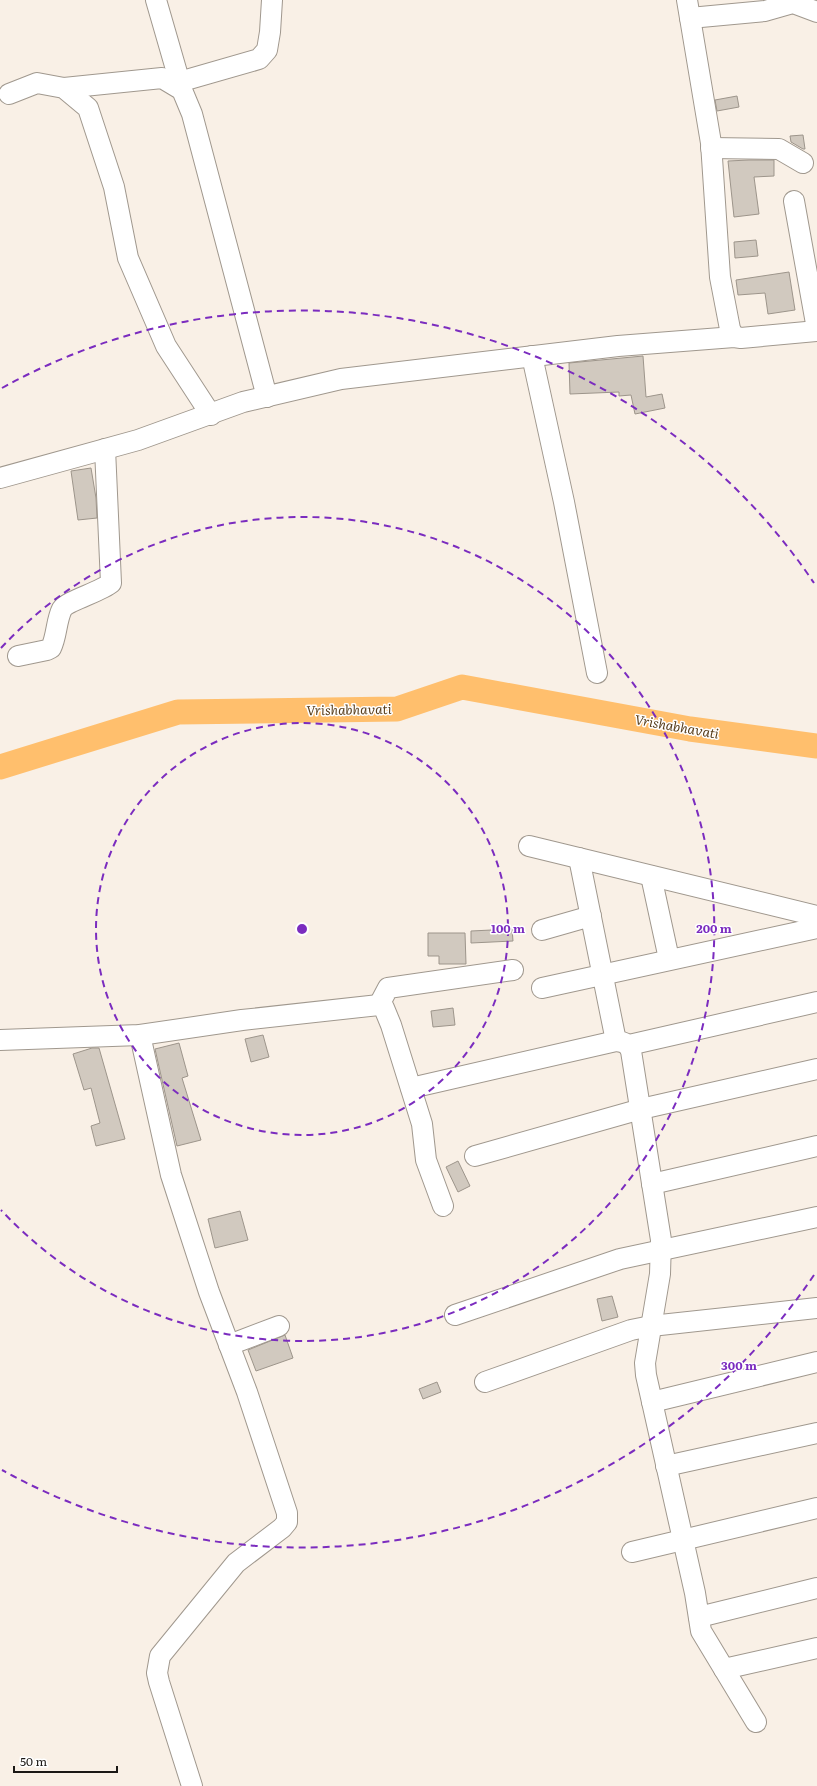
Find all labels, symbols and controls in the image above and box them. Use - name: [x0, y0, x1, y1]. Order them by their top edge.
- water label: Vrishabhavati: [306, 699, 392, 719]
- water label: Vrishabhavati: [634, 709, 721, 743]
- text: 100 m: [491, 919, 525, 937]
- text: 200 m: [696, 919, 732, 937]
- centre of rings: [295, 922, 309, 936]
- text: 300 m: [721, 1356, 757, 1374]
- scale bar: [14, 1748, 117, 1774]
- text: 50 m: [20, 1752, 47, 1770]

